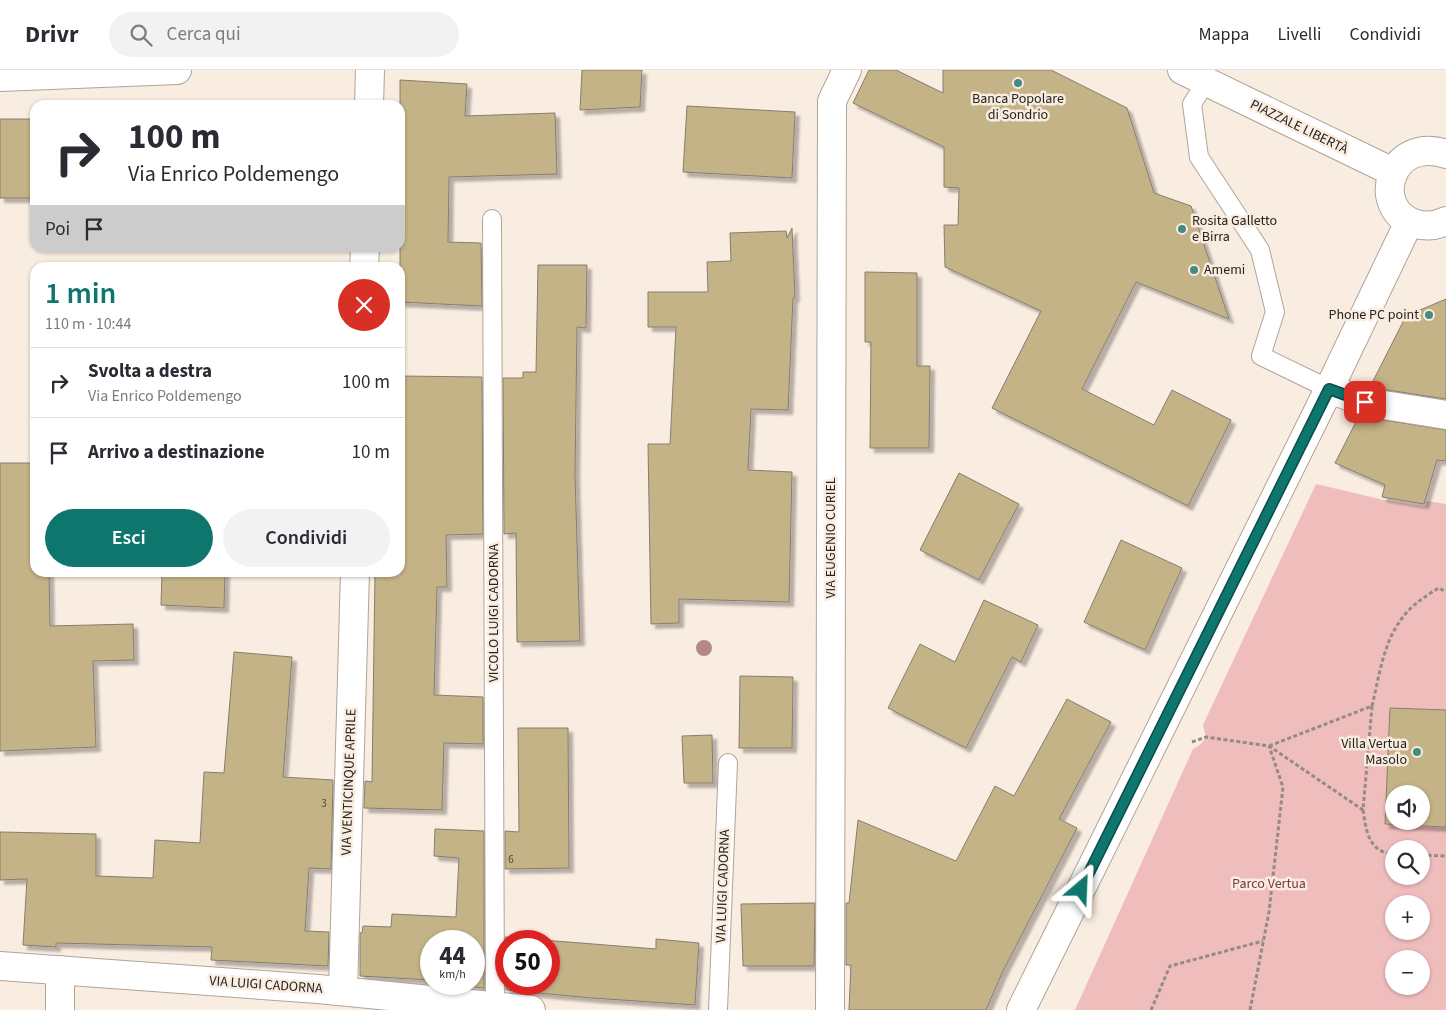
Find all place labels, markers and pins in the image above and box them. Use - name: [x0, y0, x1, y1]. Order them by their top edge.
- marker: Banca Popolare di Sondrio: [1012, 77, 1024, 89]
- place label: Banca Popolare di Sondrio: [972, 89, 1064, 125]
- place label: Rosita Galletto e Birra: [1192, 211, 1277, 247]
- marker: Rosita Galletto e Birra: [1176, 223, 1188, 235]
- place label: Amemi: [1204, 260, 1245, 280]
- marker: Amemi: [1188, 264, 1200, 276]
- place label: Phone PC point: [1329, 305, 1419, 325]
- marker: Phone PC point: [1423, 309, 1435, 321]
- pin: [1344, 381, 1386, 423]
- place label: Villa Vertua Masolo: [1341, 734, 1407, 770]
- marker: Villa Vertua Masolo: [1411, 746, 1423, 758]

